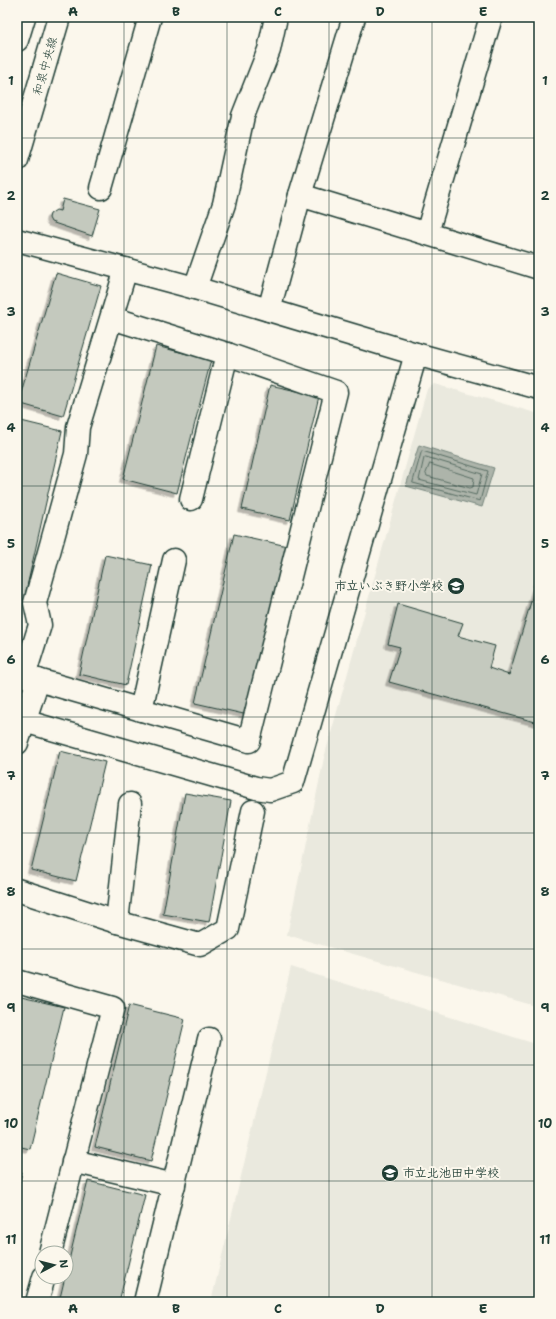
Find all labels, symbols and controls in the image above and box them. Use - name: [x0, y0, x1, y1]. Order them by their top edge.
- text: A: [68, 3, 78, 20]
- text: B: [172, 3, 180, 20]
- text: C: [274, 3, 282, 20]
- text: D: [375, 3, 385, 20]
- text: E: [479, 3, 488, 20]
- street label: 和泉中央線: [29, 35, 61, 97]
- text: 1: [8, 72, 14, 89]
- text: 1: [542, 72, 548, 89]
- text: 2: [6, 187, 16, 204]
- text: 2: [540, 187, 550, 204]
- text: 3: [6, 303, 16, 320]
- text: 3: [540, 303, 550, 320]
- text: 4: [6, 419, 16, 436]
- text: 4: [540, 419, 550, 436]
- text: 5: [7, 535, 15, 552]
- text: 5: [541, 535, 549, 552]
- school or university icon: 市立いぶき野小学校: [446, 576, 466, 596]
- place label: 市立いぶき野小学校: [335, 578, 443, 594]
- text: 6: [6, 651, 16, 668]
- text: 6: [540, 651, 550, 668]
- text: 7: [6, 767, 16, 784]
- text: 7: [540, 767, 550, 784]
- text: 8: [6, 883, 16, 900]
- text: 8: [540, 883, 550, 900]
- text: 9: [6, 999, 16, 1016]
- text: 9: [540, 999, 550, 1016]
- text: 10: [4, 1115, 18, 1132]
- text: 10: [538, 1115, 552, 1132]
- school or university icon: 市立北池田中学校: [380, 1163, 400, 1183]
- place label: 市立北池田中学校: [403, 1165, 499, 1181]
- text: 11: [5, 1231, 17, 1248]
- text: 11: [539, 1231, 551, 1248]
- north arrow: [34, 1245, 74, 1285]
- text: N: [55, 1259, 71, 1269]
- text: A: [68, 1300, 78, 1317]
- text: B: [172, 1300, 180, 1317]
- text: C: [274, 1300, 282, 1317]
- text: D: [375, 1300, 385, 1317]
- text: E: [479, 1300, 488, 1317]

